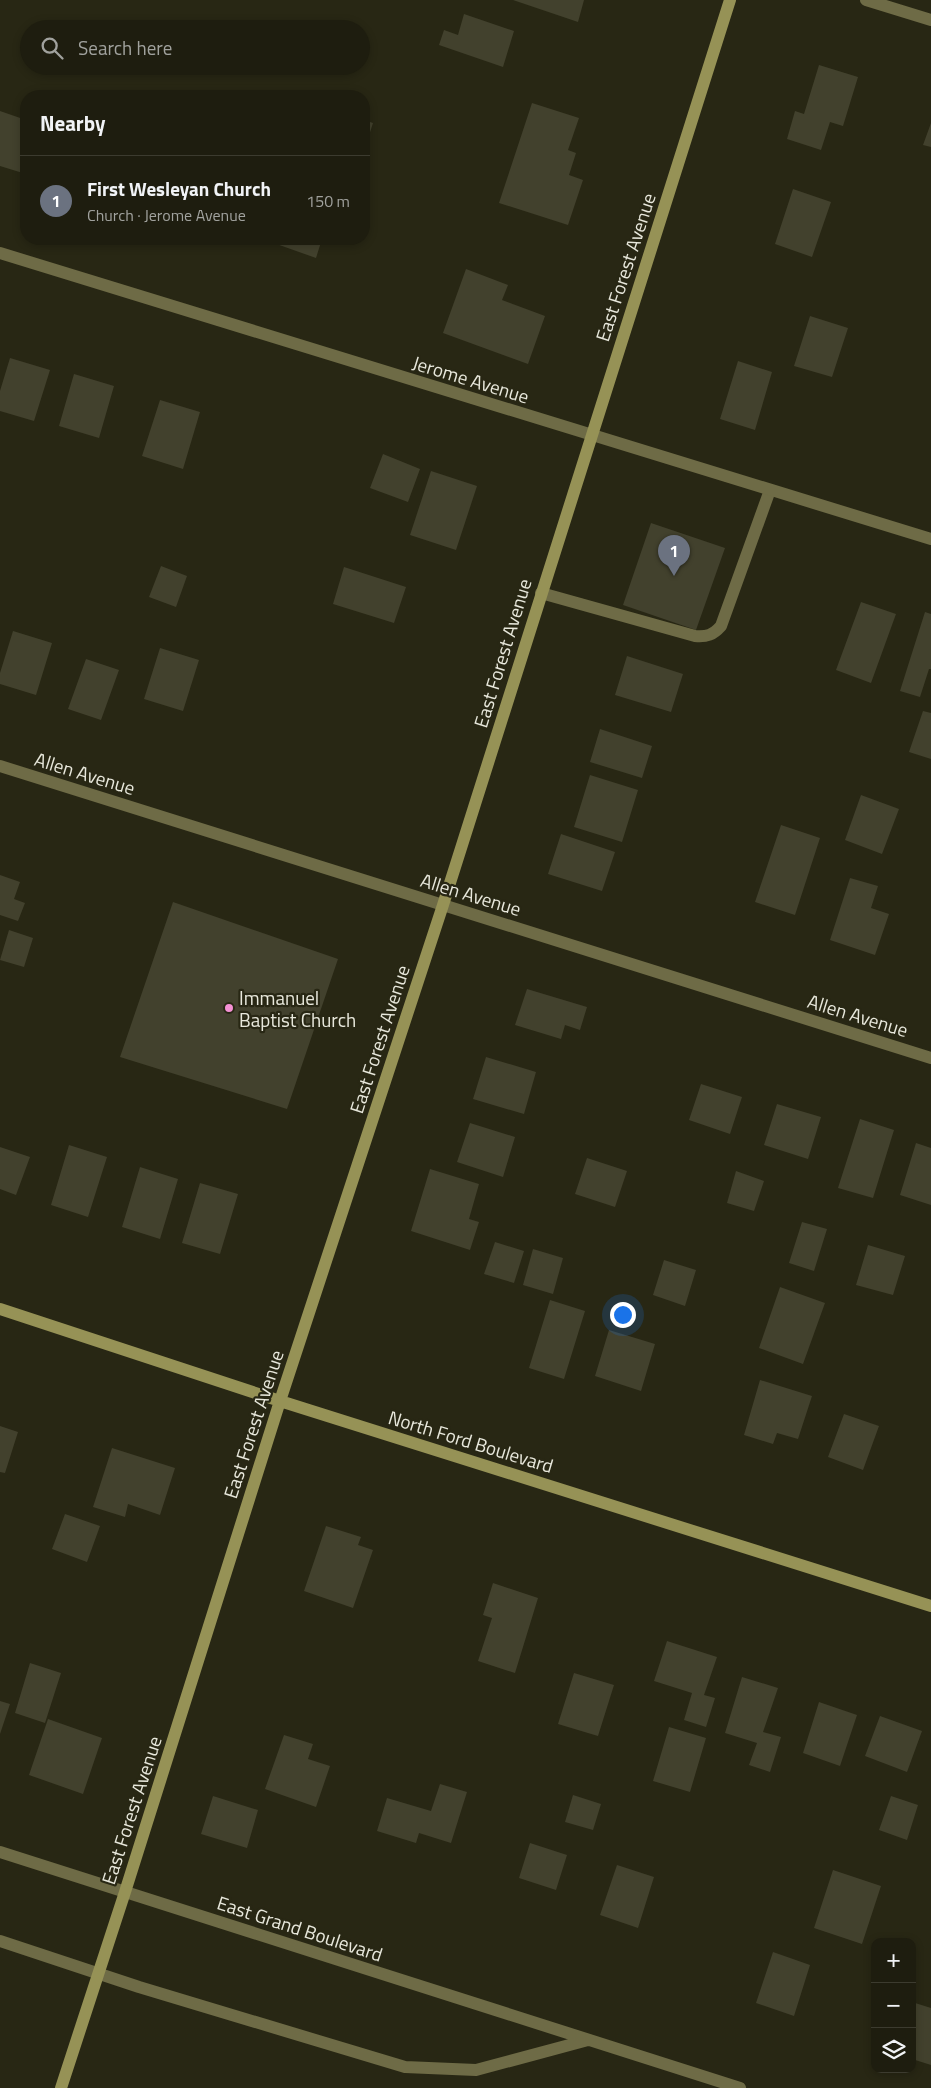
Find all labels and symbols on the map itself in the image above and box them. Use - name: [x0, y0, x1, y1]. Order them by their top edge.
- street label: East Forest Avenue: [587, 189, 663, 345]
- street label: Jerome Avenue: [409, 348, 533, 410]
- pin: 1: [658, 535, 690, 576]
- street label: East Forest Avenue: [466, 575, 538, 731]
- street label: Allen Avenue: [31, 744, 139, 802]
- street label: Allen Avenue: [417, 865, 525, 923]
- street label: East Forest Avenue: [341, 961, 417, 1117]
- place label: Immanuel Baptist Church: [239, 983, 356, 1034]
- street label: Allen Avenue: [804, 986, 912, 1044]
- marker: Immanuel Baptist Church: [223, 1002, 235, 1014]
- your location: [610, 1302, 636, 1328]
- street label: East Forest Avenue: [215, 1346, 291, 1502]
- street label: North Ford Boulevard: [385, 1402, 557, 1480]
- street label: East Forest Avenue: [93, 1732, 169, 1888]
- street label: East Grand Boulevard: [213, 1888, 387, 1968]

